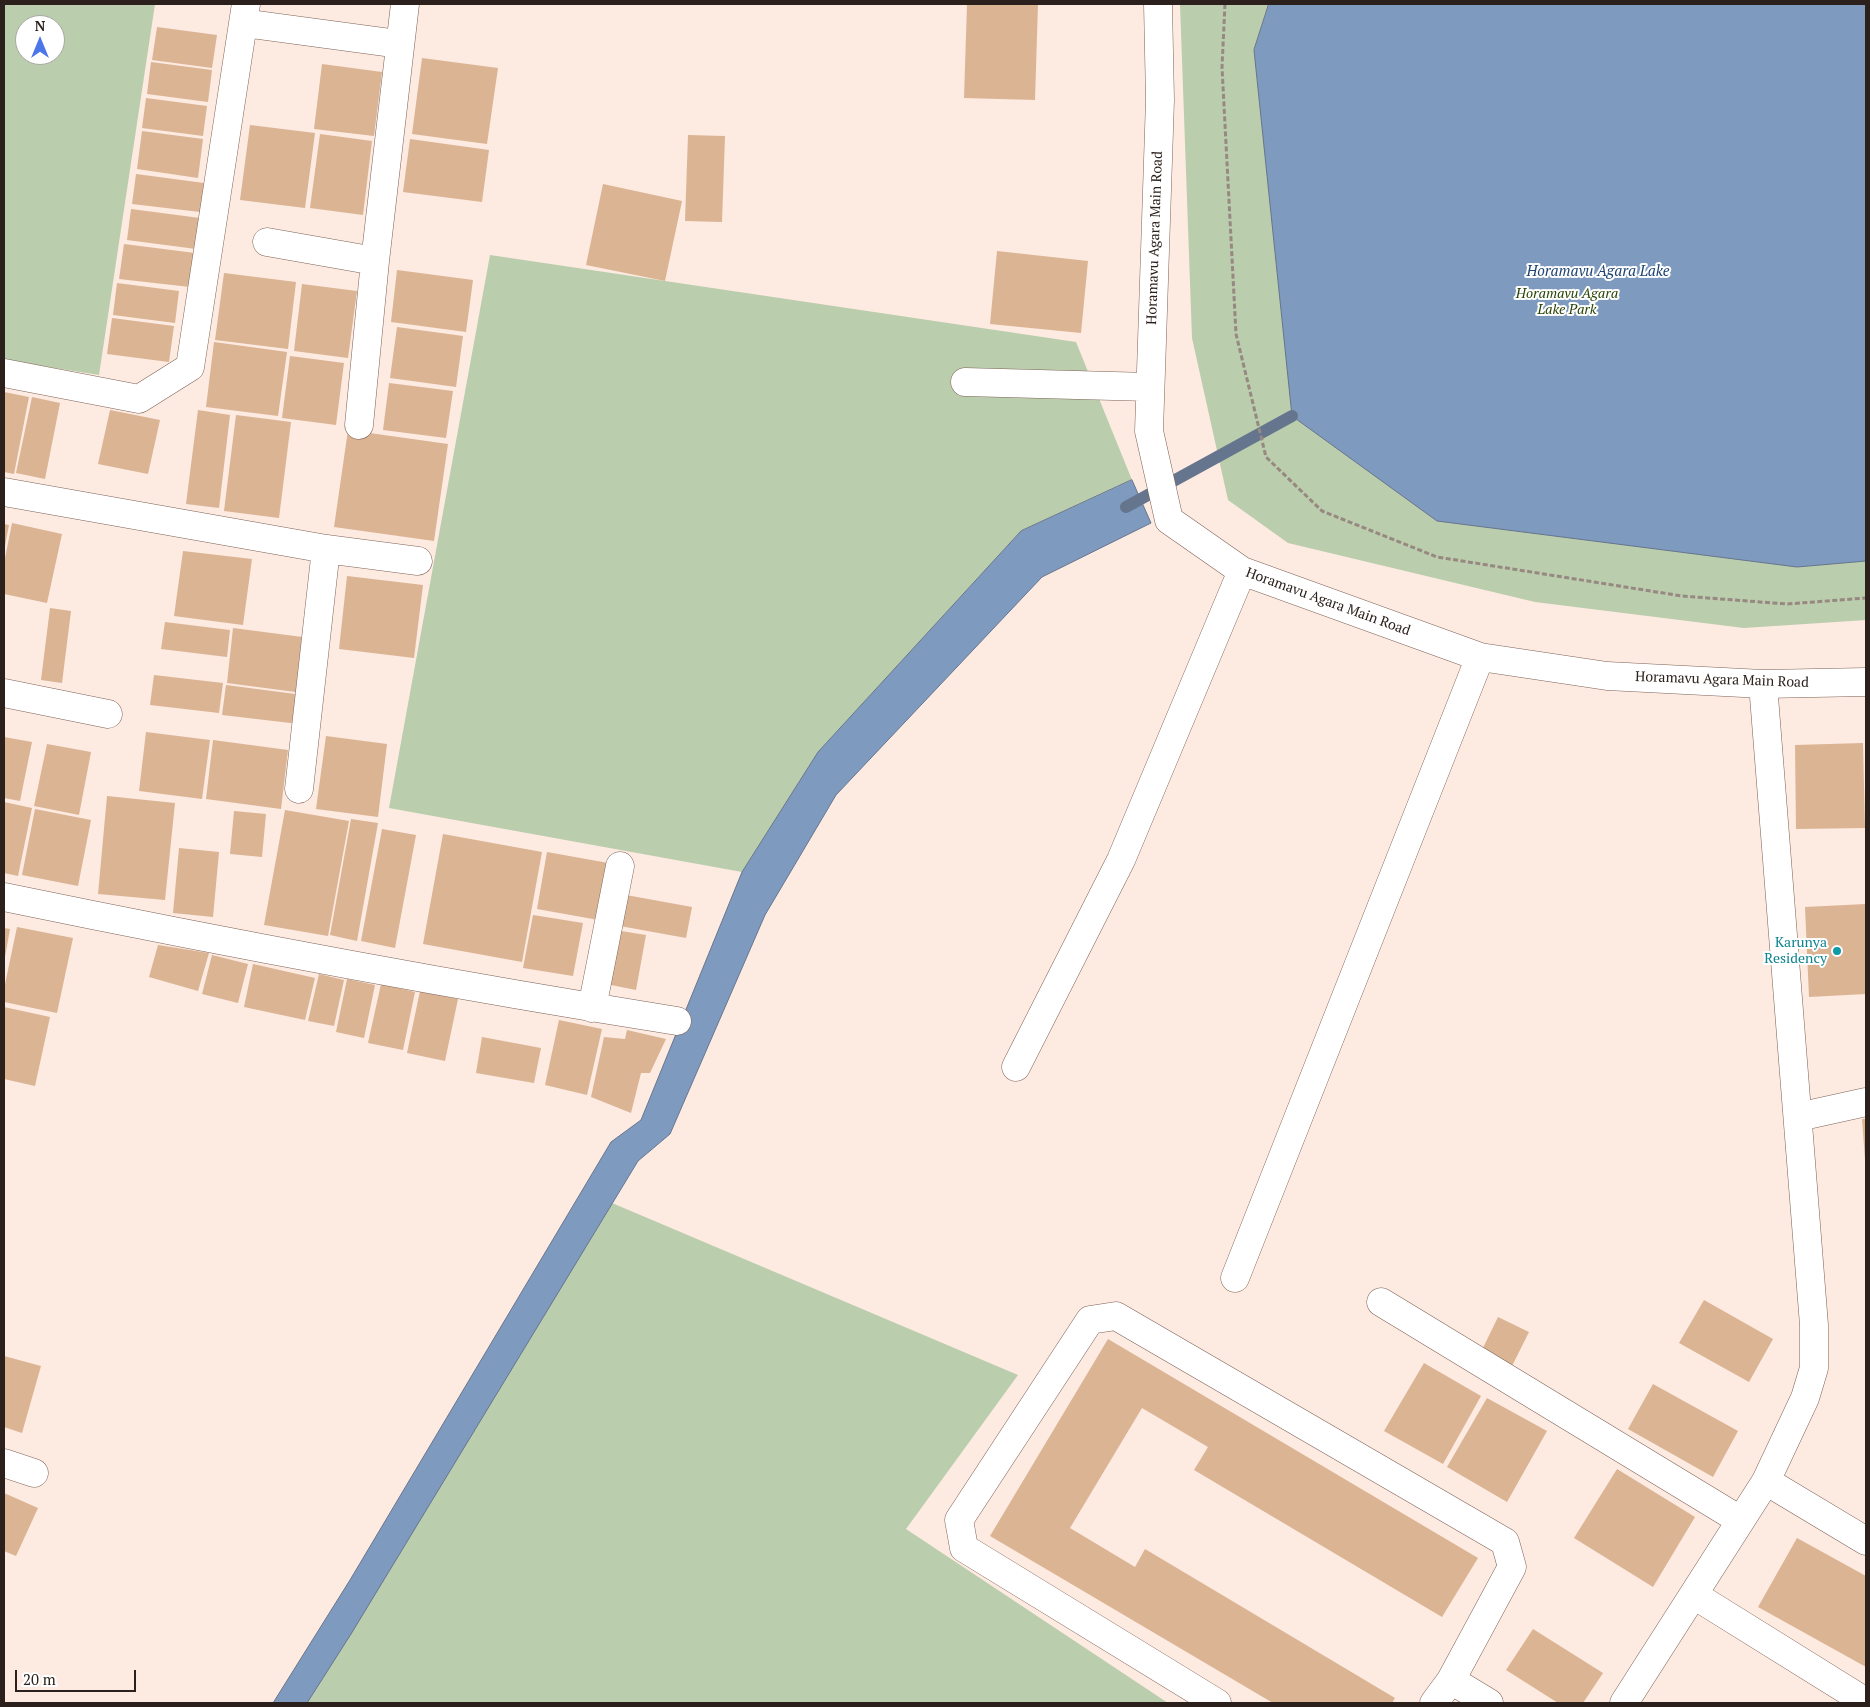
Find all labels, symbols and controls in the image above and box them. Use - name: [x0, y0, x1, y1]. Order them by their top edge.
- north arrow: [15, 15, 65, 65]
- text: N: [35, 16, 45, 35]
- street label: Horamavu Agara Main Road: [1144, 151, 1166, 325]
- water label: Horamavu Agara Lake: [1526, 263, 1670, 281]
- park label: Horamavu Agara Lake Park: [1516, 286, 1618, 318]
- street label: Horamavu Agara Main Road: [1243, 564, 1413, 640]
- street label: Horamavu Agara Main Road: [1635, 669, 1809, 691]
- place label: Karunya Residency: [1764, 935, 1827, 968]
- marker: Karunya Residency: [1831, 945, 1843, 957]
- scale bar: [18, 1660, 139, 1692]
- text: 20 m: [23, 1669, 56, 1689]

